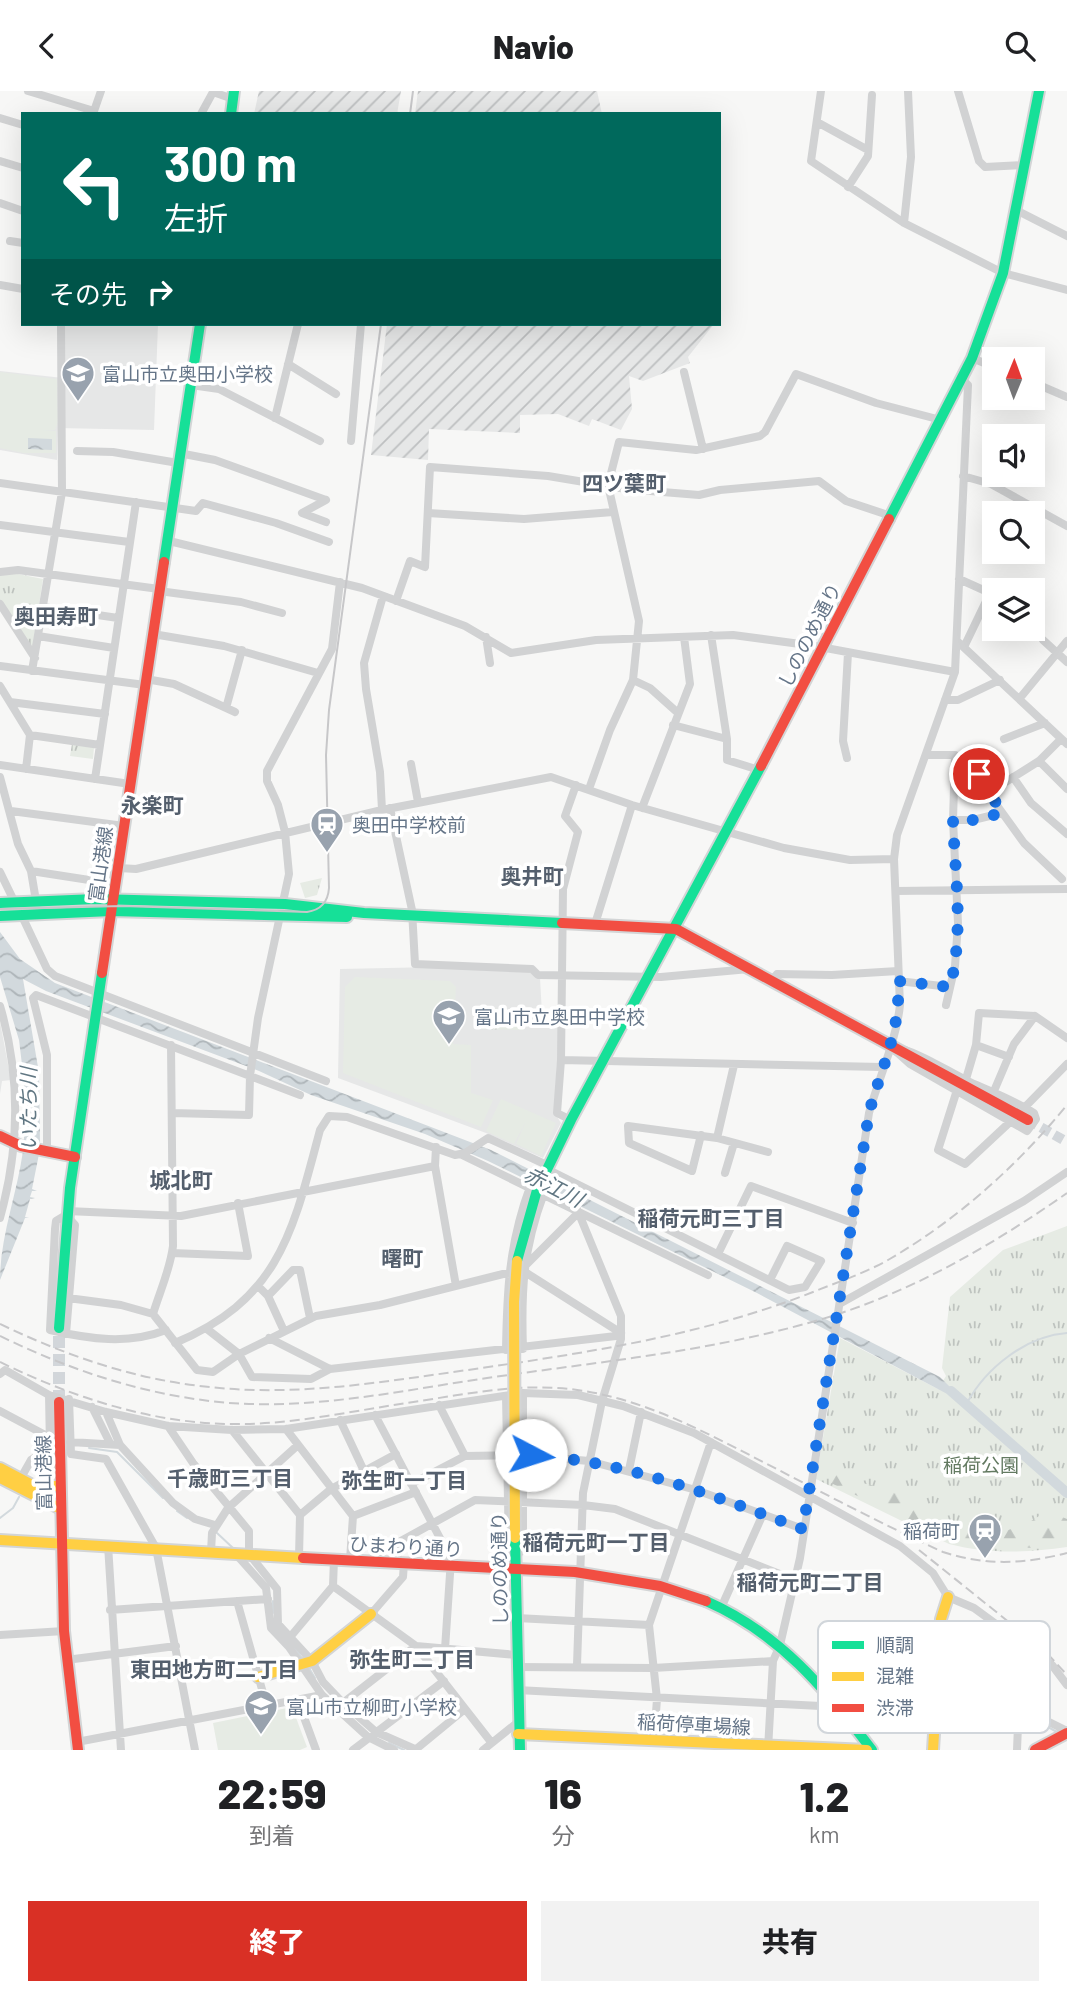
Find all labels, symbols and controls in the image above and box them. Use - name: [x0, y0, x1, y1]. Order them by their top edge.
- icon: back: [28, 27, 66, 65]
- text: Navio: [493, 27, 574, 65]
- icon: search: [1001, 27, 1039, 65]
- text: 300 m: [164, 133, 297, 192]
- icon: left: [49, 140, 140, 231]
- text: 左折: [164, 198, 228, 236]
- icon: right: [141, 273, 179, 311]
- text: その先: [49, 278, 127, 309]
- north arrow: [982, 347, 1045, 409]
- map controls: [982, 347, 1045, 641]
- school or university icon: 富山市立奥田小学校: [59, 354, 97, 403]
- place label: 富山市立奥田小学校: [102, 362, 273, 385]
- button: sound: [982, 424, 1045, 487]
- district label: 四ツ葉町: [582, 470, 666, 495]
- button: search: [982, 501, 1045, 564]
- button: layers: [982, 578, 1045, 641]
- street label: しののめ通り: [773, 579, 845, 691]
- district label: 奥田寿町: [14, 603, 98, 628]
- pin: [949, 744, 1009, 804]
- icon: arrive: [960, 755, 998, 793]
- district label: 永楽町: [121, 792, 184, 817]
- station icon: 奥田中学校前: [308, 805, 346, 854]
- place label: 奥田中学校前: [352, 813, 466, 836]
- street label: 富山港線: [83, 825, 117, 903]
- district label: 奥井町: [501, 863, 564, 888]
- school or university icon: 富山市立奥田中学校: [430, 997, 468, 1046]
- place label: 富山市立奥田中学校: [474, 1005, 645, 1028]
- water label: いたち川: [15, 1065, 40, 1151]
- water label: 赤江川: [520, 1161, 590, 1212]
- district label: 城北町: [150, 1167, 213, 1192]
- district label: 稲荷元町三丁目: [638, 1205, 785, 1230]
- district label: 曙町: [381, 1245, 423, 1270]
- position arrow: [494, 1418, 568, 1492]
- street label: 富山港線: [31, 1435, 55, 1511]
- park label: 稲荷公園: [943, 1453, 1019, 1476]
- district label: 千歳町三丁目: [167, 1465, 293, 1490]
- district label: 弥生町一丁目: [341, 1467, 467, 1492]
- station icon: 稲荷町: [966, 1511, 1004, 1560]
- street label: しののめ通り: [487, 1512, 511, 1626]
- place label: 稲荷町: [903, 1519, 960, 1542]
- district label: 稲荷元町一丁目: [523, 1529, 670, 1554]
- street label: ひまわり通り: [348, 1532, 464, 1560]
- district label: 稲荷元町二丁目: [737, 1569, 884, 1594]
- legend: [818, 1621, 1050, 1733]
- text: 順調: [876, 1633, 914, 1656]
- district label: 弥生町二丁目: [349, 1646, 475, 1671]
- district label: 東田地方町二丁目: [130, 1656, 298, 1681]
- text: 混雑: [876, 1664, 914, 1687]
- school or university icon: 富山市立柳町小学校: [242, 1687, 280, 1736]
- place label: 富山市立柳町小学校: [286, 1695, 457, 1718]
- text: 渋滞: [876, 1696, 914, 1719]
- street label: 稲荷停車場線: [636, 1710, 752, 1738]
- text: 22:59: [218, 1767, 326, 1817]
- text: 16: [544, 1767, 582, 1817]
- text: 1.2: [799, 1770, 849, 1820]
- text: km: [809, 1820, 840, 1848]
- text: 到着: [249, 1821, 295, 1849]
- text: 分: [551, 1821, 574, 1849]
- button: 終了: [28, 1901, 527, 1981]
- button: 共有: [541, 1901, 1039, 1981]

